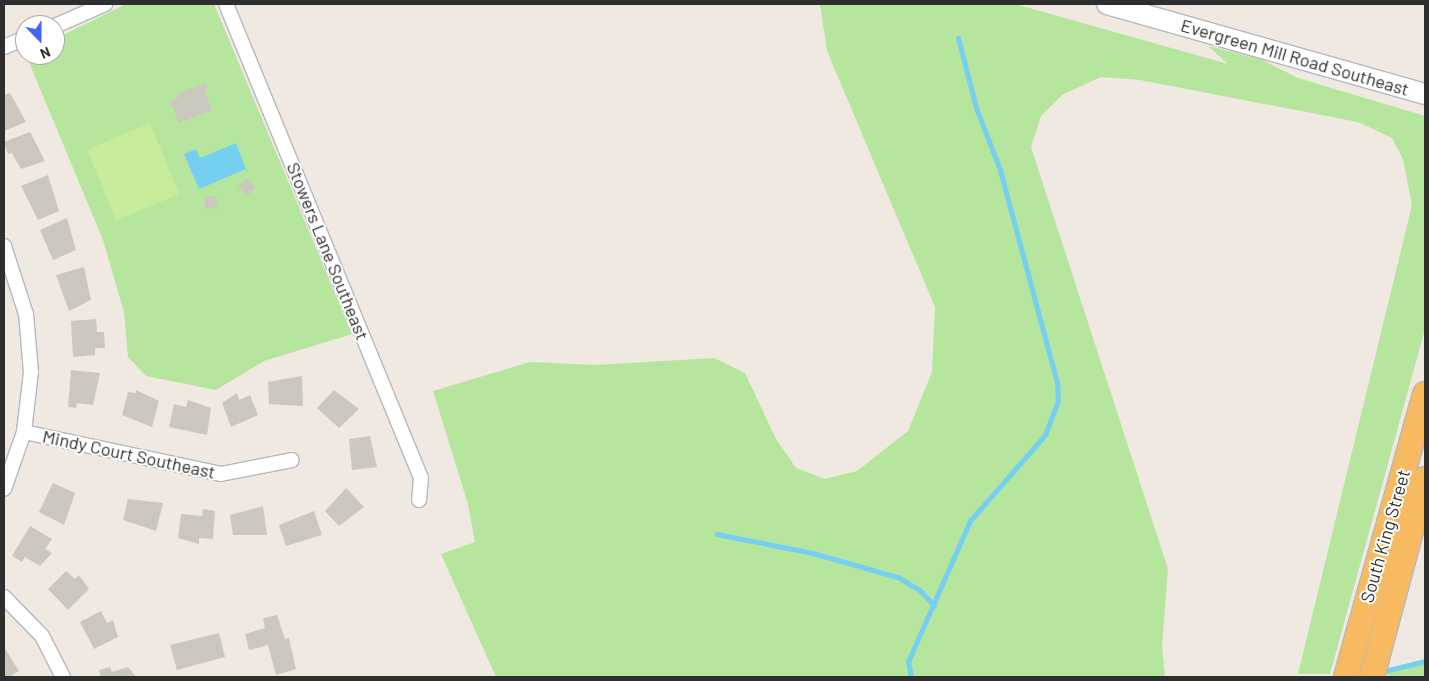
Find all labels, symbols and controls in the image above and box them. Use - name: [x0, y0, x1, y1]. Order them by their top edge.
- street label: Evergreen Mill Road Southeast: [1178, 14, 1412, 100]
- north arrow: [15, 15, 65, 65]
- text: N: [38, 44, 53, 63]
- street label: Stowers Lane Southeast: [283, 159, 373, 343]
- street label: Mindy Court Southeast: [41, 425, 217, 483]
- street label: South King Street: [1356, 467, 1414, 605]

